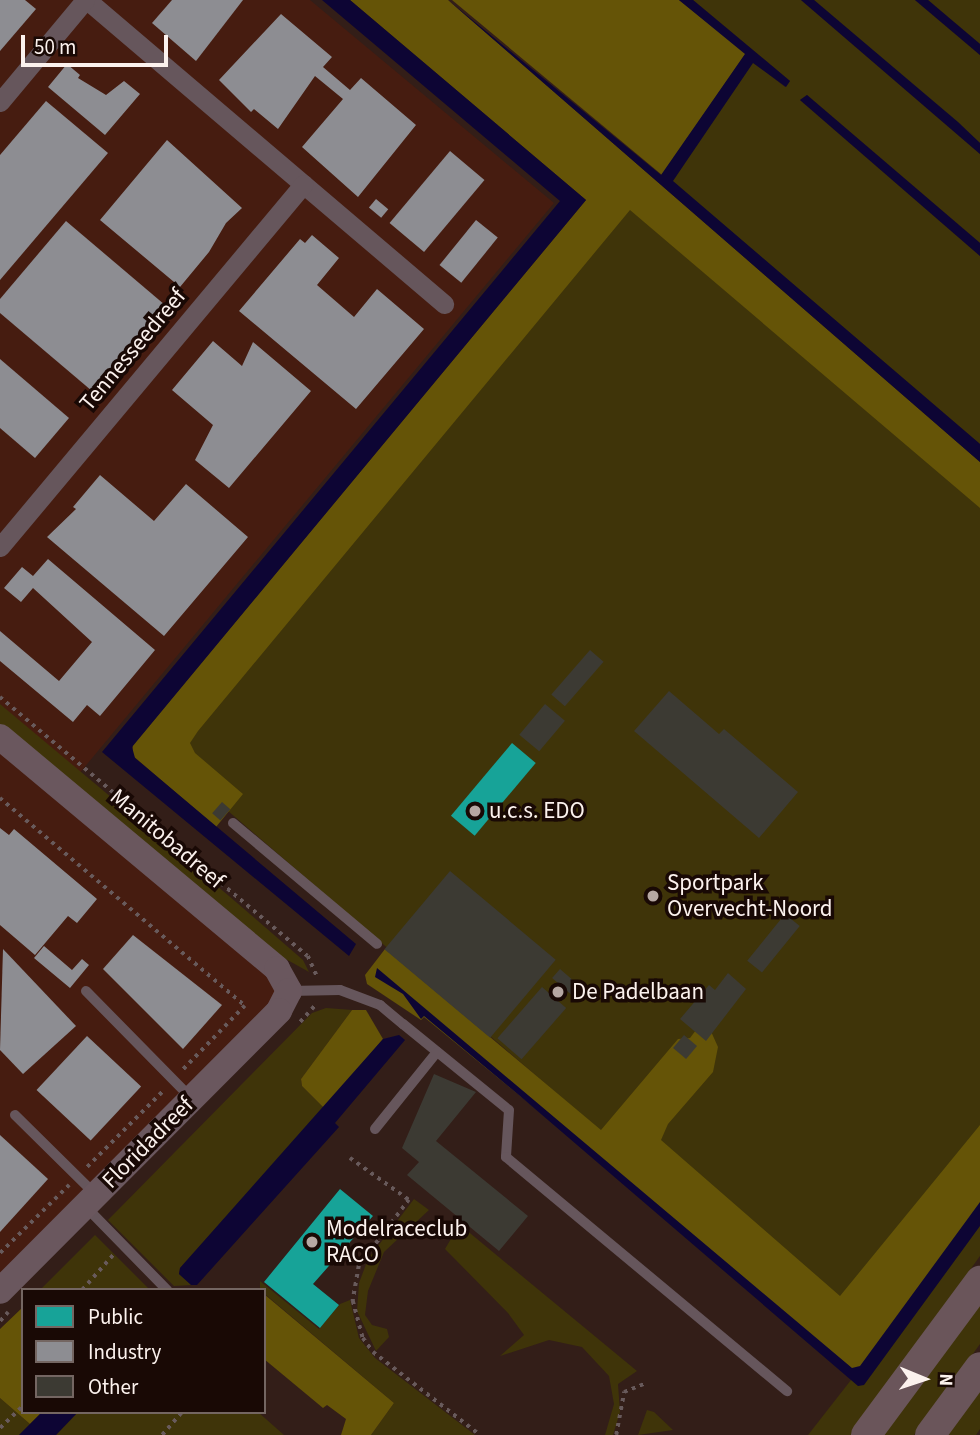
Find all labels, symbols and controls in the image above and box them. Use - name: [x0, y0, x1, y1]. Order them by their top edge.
- scale bar: [24, 21, 172, 65]
- text: 50 m: [34, 32, 76, 62]
- street label: Tennesseedreef: [74, 283, 192, 417]
- street label: Manitobadreef: [104, 783, 230, 895]
- place label: u.c.s. EDO: [489, 797, 585, 825]
- marker: u.c.s. EDO: [467, 803, 483, 819]
- place label: Sportpark Overvecht-Noord: [667, 869, 833, 923]
- marker: Sportpark Overvecht-Noord: [645, 888, 661, 904]
- place label: De Padelbaan: [572, 978, 704, 1006]
- marker: De Padelbaan: [550, 984, 566, 1000]
- street label: Floridadreef: [97, 1092, 199, 1194]
- place label: Modelraceclub RACO: [326, 1215, 467, 1269]
- marker: Modelraceclub RACO: [304, 1234, 320, 1250]
- legend: [21, 1288, 266, 1414]
- text: Public: [88, 1302, 143, 1332]
- text: Industry: [88, 1337, 161, 1367]
- north arrow: [889, 1344, 959, 1414]
- text: Other: [88, 1372, 138, 1402]
- text: N: [932, 1373, 959, 1387]

